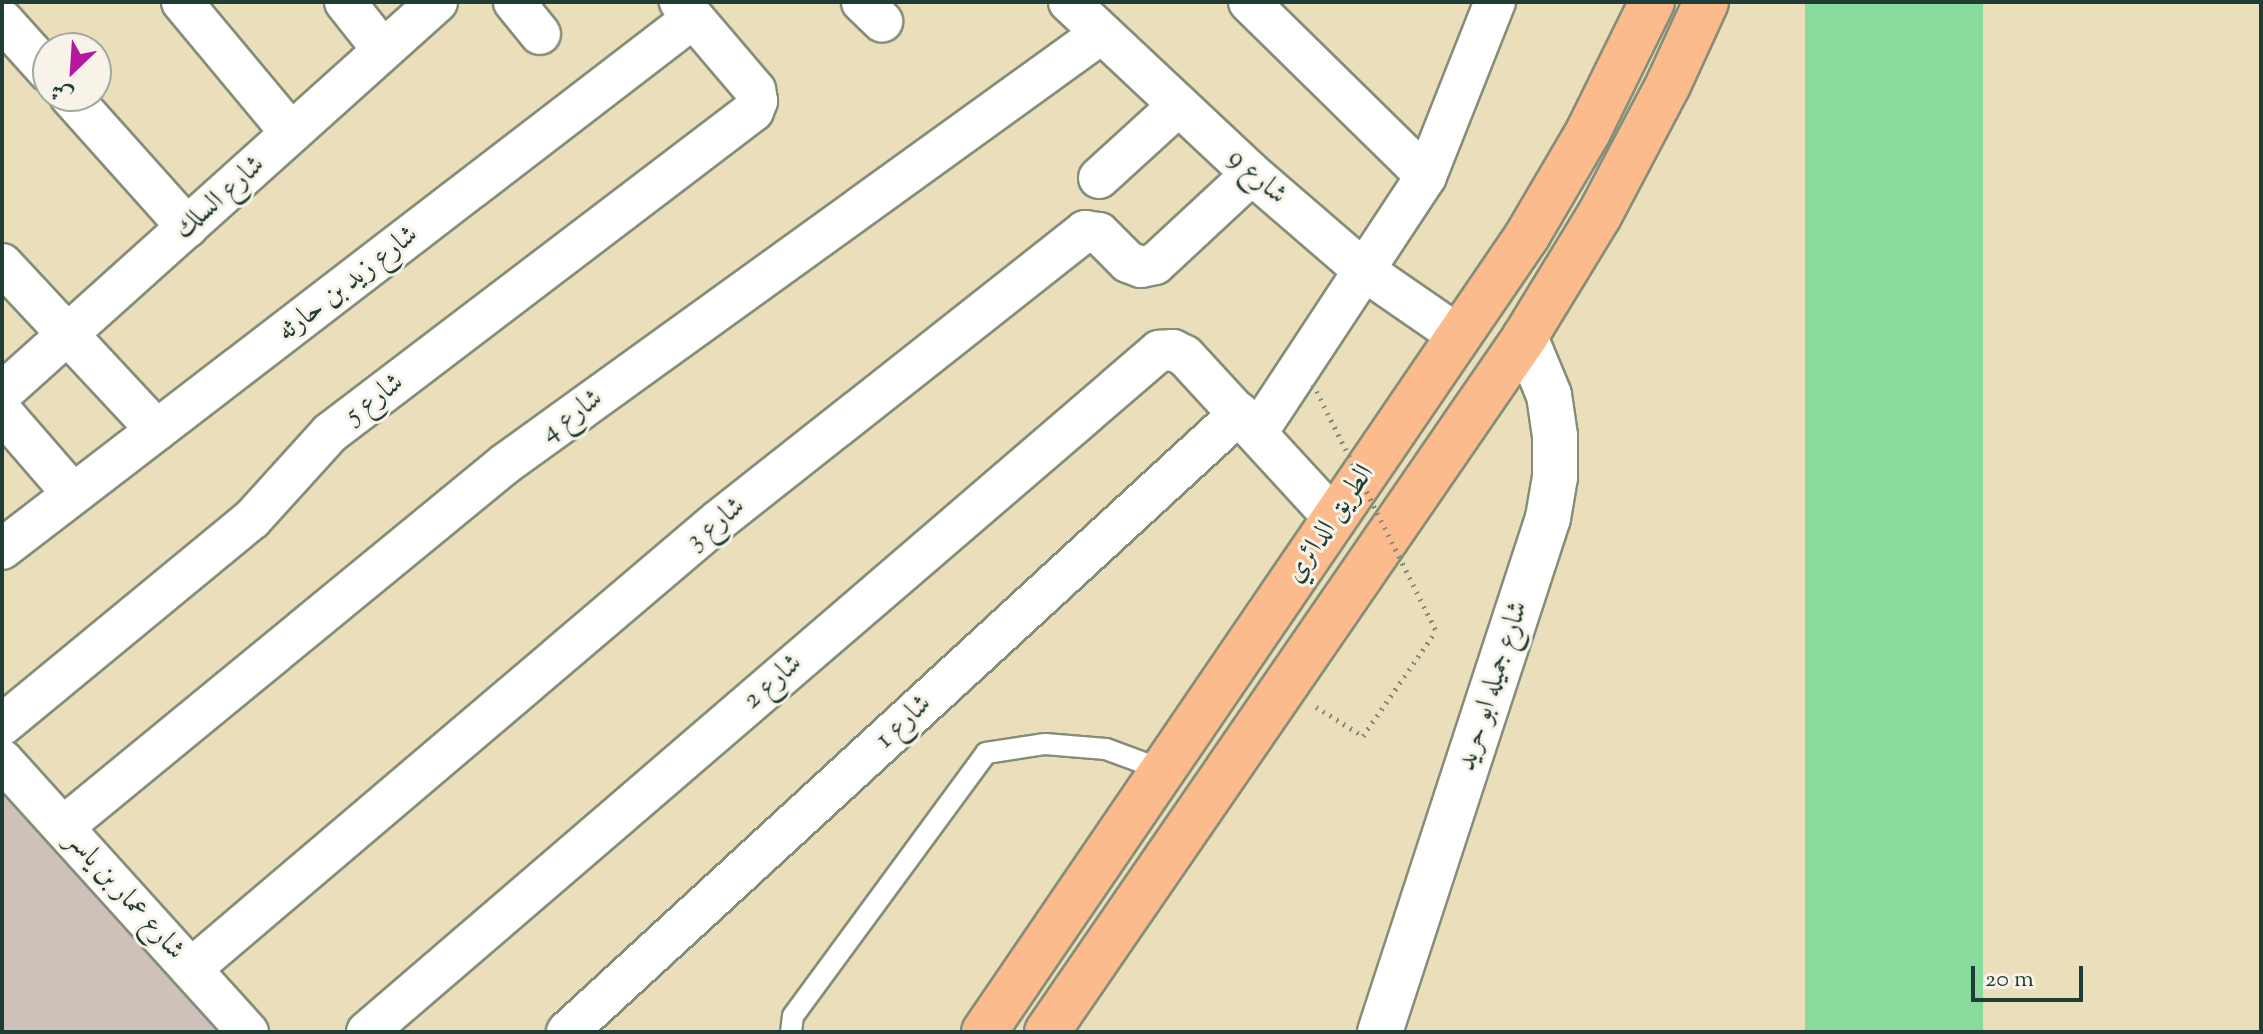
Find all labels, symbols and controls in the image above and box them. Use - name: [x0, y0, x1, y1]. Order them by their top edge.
- north arrow: [32, 32, 112, 112]
- text: ش: [46, 73, 79, 111]
- street label: شارع 9: [1220, 142, 1294, 212]
- street label: شارع السلك: [168, 149, 272, 247]
- street label: شارع زيد بن حارثه: [271, 219, 425, 349]
- street label: شارع 5: [339, 366, 411, 432]
- street label: شارع 4: [534, 382, 610, 450]
- street label: الطريق الدائري: [1278, 458, 1382, 590]
- street label: شارع 3: [680, 490, 752, 558]
- street label: شارع جميله ابو حريد: [1450, 597, 1536, 775]
- street label: شارع 2: [736, 647, 810, 717]
- street label: شارع 1: [869, 688, 939, 756]
- street label: شارع عمار بن ياسر: [58, 825, 192, 967]
- scale bar: [1975, 950, 2087, 1000]
- text: 20 m: [1985, 963, 2034, 997]

